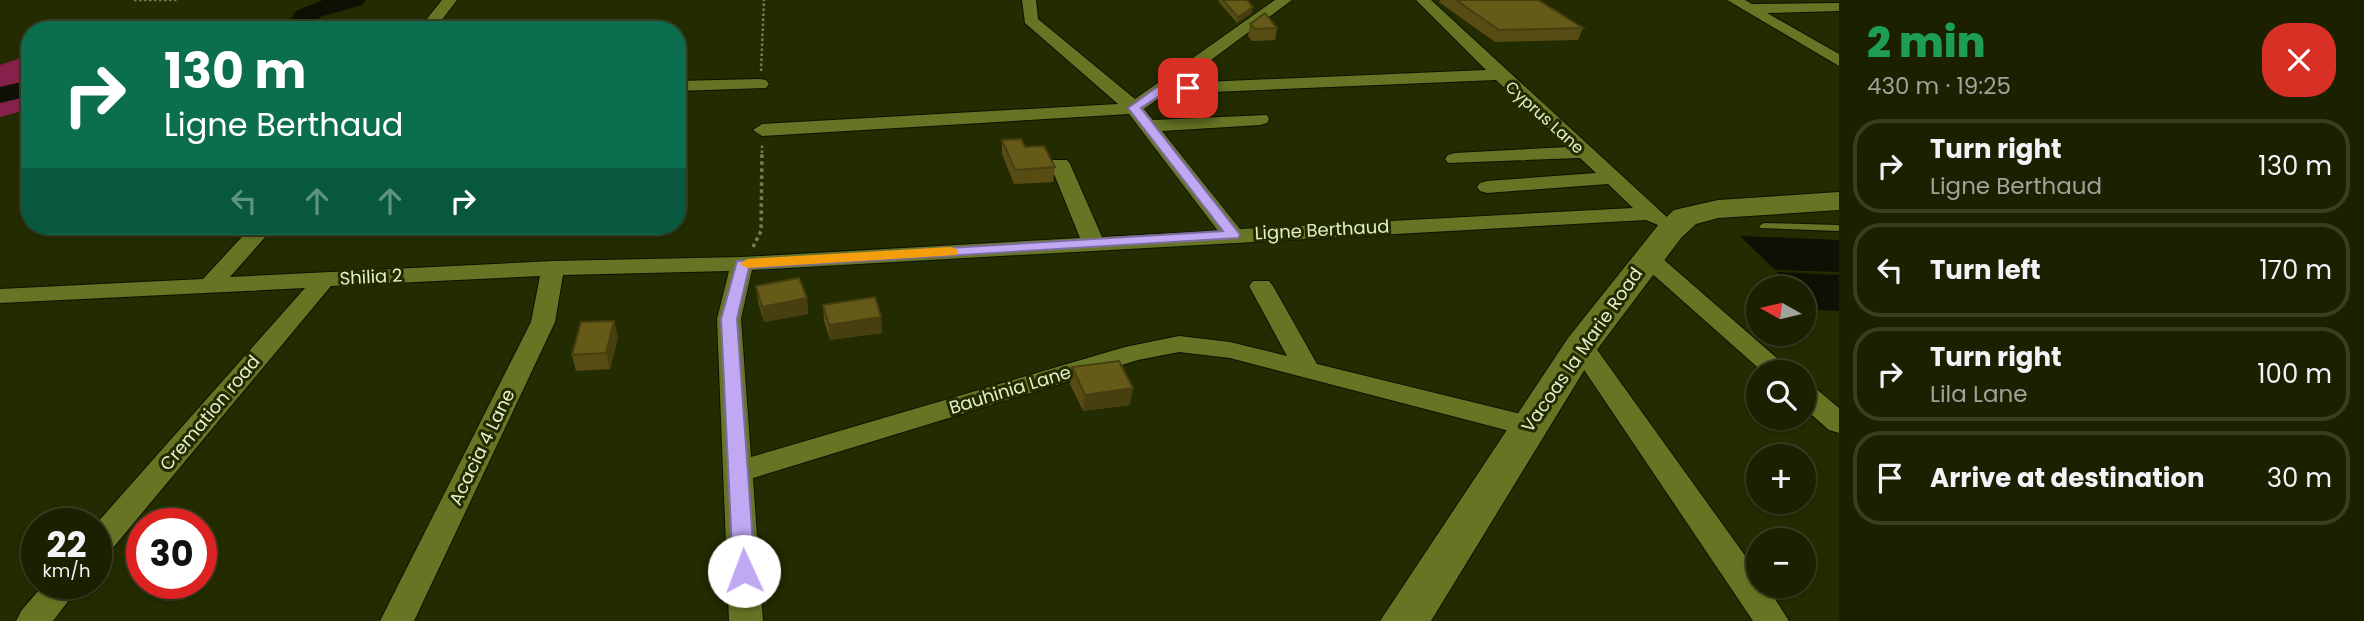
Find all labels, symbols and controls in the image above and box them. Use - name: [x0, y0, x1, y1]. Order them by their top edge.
- text: 2 min: [1867, 13, 1985, 72]
- button: close: [2262, 23, 2336, 97]
- text: 130 m: [164, 37, 306, 105]
- icon: right: [49, 49, 140, 140]
- pin: [1158, 58, 1218, 118]
- icon: arrive: [1169, 69, 1207, 107]
- text: 430 m · 19:25: [1867, 70, 2011, 102]
- street label: Cyprus Lane: [1500, 76, 1589, 159]
- text: Ligne Berthaud: [164, 102, 403, 147]
- text: Turn right: [1930, 131, 2062, 167]
- icon: right: [1871, 147, 1909, 185]
- text: 130 m: [2258, 148, 2332, 184]
- text: Ligne Berthaud: [1930, 170, 2102, 202]
- icon: left: [225, 182, 263, 220]
- icon: ahead: [298, 182, 336, 220]
- icon: ahead: [371, 182, 409, 220]
- icon: right: [444, 182, 482, 220]
- street label: Ligne Berthaud: [1254, 213, 1390, 246]
- icon: left: [1871, 251, 1909, 289]
- text: Turn left: [1930, 252, 2041, 288]
- text: 170 m: [2259, 252, 2332, 288]
- street label: Shilia 2: [339, 262, 403, 291]
- street label: Vacoas la Marie Road: [1515, 262, 1648, 437]
- north arrow: [1746, 276, 1816, 346]
- map controls: [1746, 276, 1816, 598]
- text: Turn right: [1930, 339, 2062, 375]
- street label: Cremation road: [154, 350, 265, 476]
- icon: right: [1871, 355, 1909, 393]
- text: 100 m: [2257, 356, 2332, 392]
- street label: Bauhinia Lane: [946, 359, 1074, 420]
- button: search: [1746, 360, 1816, 430]
- text: Lila Lane: [1930, 378, 2027, 410]
- street label: Acacia 4 Lane: [443, 385, 520, 509]
- button: +: [1746, 444, 1816, 514]
- icon: arrive: [1871, 459, 1909, 497]
- text: Arrive at destination: [1930, 460, 2205, 496]
- text: 30 m: [2267, 460, 2332, 496]
- speed limit sign: 30: [126, 508, 217, 599]
- text: 22: [47, 520, 86, 569]
- button: −: [1746, 528, 1816, 598]
- position arrow: [707, 534, 781, 608]
- text: km/h: [43, 558, 90, 583]

